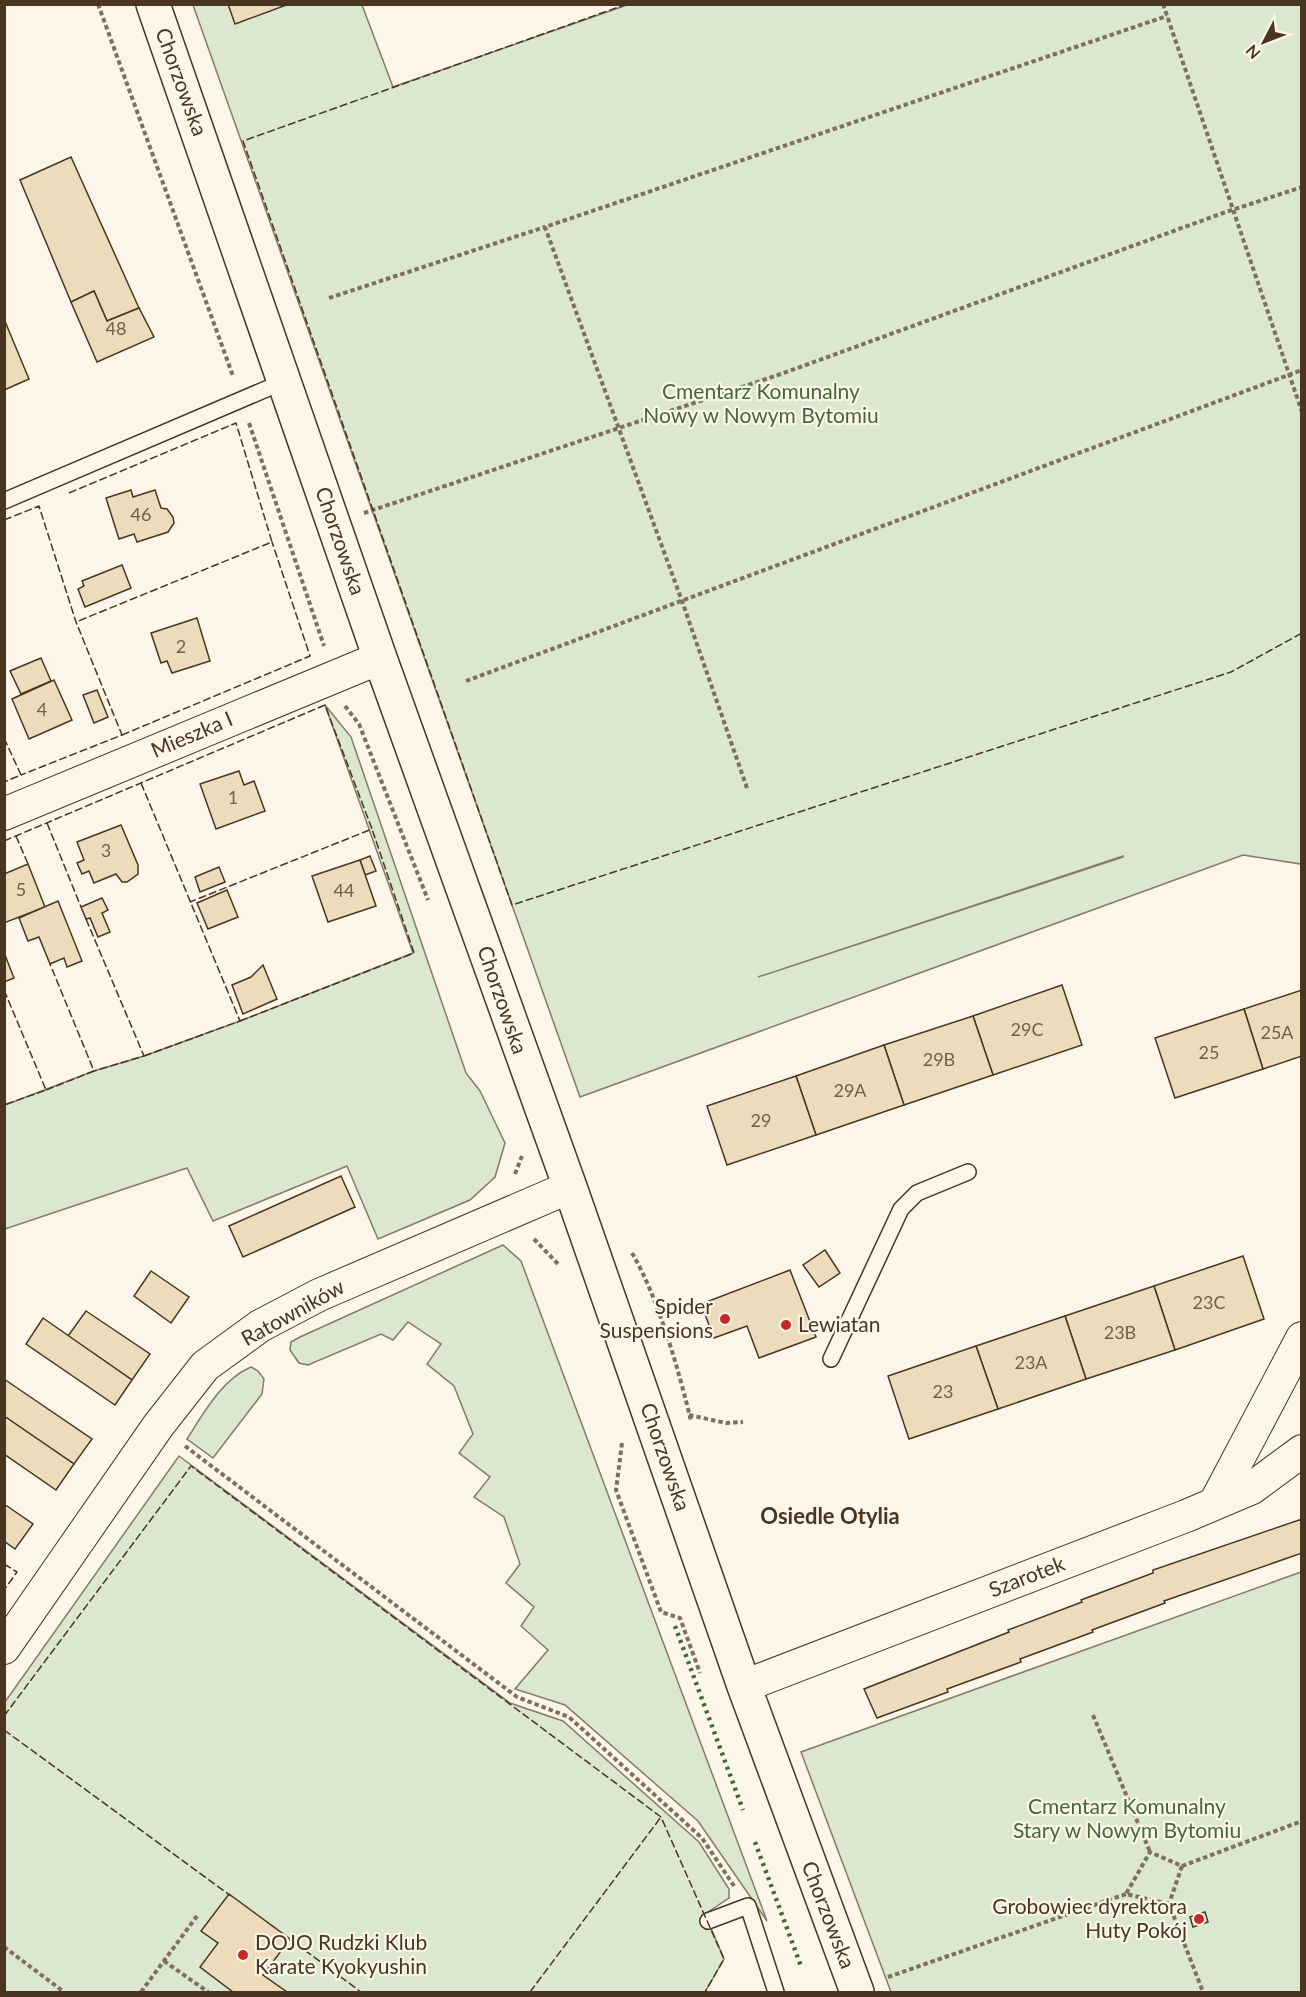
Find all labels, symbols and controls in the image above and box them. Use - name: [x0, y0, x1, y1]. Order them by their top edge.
- north arrow: [1234, 12, 1294, 72]
- street label: Chorzowska: [151, 24, 213, 139]
- text: N: [1241, 41, 1264, 63]
- house number: 48: [106, 317, 126, 339]
- park label: Cmentarz Komunalny Nowy w Nowym Bytomiu: [643, 378, 879, 427]
- street label: Chorzowska: [311, 483, 372, 598]
- house number: 46: [131, 503, 151, 525]
- house number: 2: [176, 635, 186, 657]
- house number: 4: [37, 698, 47, 720]
- street label: Mieszka I: [147, 705, 236, 762]
- house number: 1: [228, 786, 238, 808]
- house number: 3: [101, 839, 111, 861]
- house number: 5: [16, 878, 26, 900]
- house number: 44: [334, 879, 354, 901]
- street label: Chorzowska: [473, 942, 534, 1057]
- house number: 29C: [1011, 1018, 1043, 1040]
- house number: 25A: [1260, 1021, 1294, 1043]
- house number: 25: [1199, 1041, 1219, 1063]
- house number: 29B: [923, 1048, 955, 1070]
- house number: 29A: [833, 1079, 867, 1101]
- house number: 29: [751, 1109, 771, 1131]
- street label: Ratowników: [236, 1273, 349, 1350]
- house number: 23C: [1193, 1291, 1225, 1313]
- place label: Spider Suspensions: [600, 1293, 713, 1342]
- place label: Lewiatan: [798, 1311, 881, 1336]
- marker: Spider Suspensions: [718, 1312, 732, 1326]
- marker: Lewiatan: [779, 1318, 793, 1332]
- house number: 23B: [1104, 1321, 1136, 1343]
- house number: 23A: [1014, 1351, 1048, 1373]
- house number: 23: [933, 1380, 953, 1402]
- street label: Chorzowska: [636, 1399, 697, 1514]
- district label: Osiedle Otylia: [760, 1502, 900, 1529]
- street label: Szarotek: [985, 1550, 1068, 1601]
- park label: Cmentarz Komunalny Stary w Nowym Bytomiu: [1013, 1793, 1241, 1842]
- street label: Chorzowska: [797, 1857, 861, 1972]
- place label: Grobowiec dyrektora Huty Pokój: [992, 1893, 1187, 1942]
- marker: Grobowiec dyrektora Huty Pokój: [1192, 1912, 1206, 1926]
- place label: DOJO Rudzki Klub Karate Kyokyushin: [255, 1929, 427, 1978]
- marker: DOJO Rudzki Klub Karate Kyokyushin: [236, 1948, 250, 1962]

